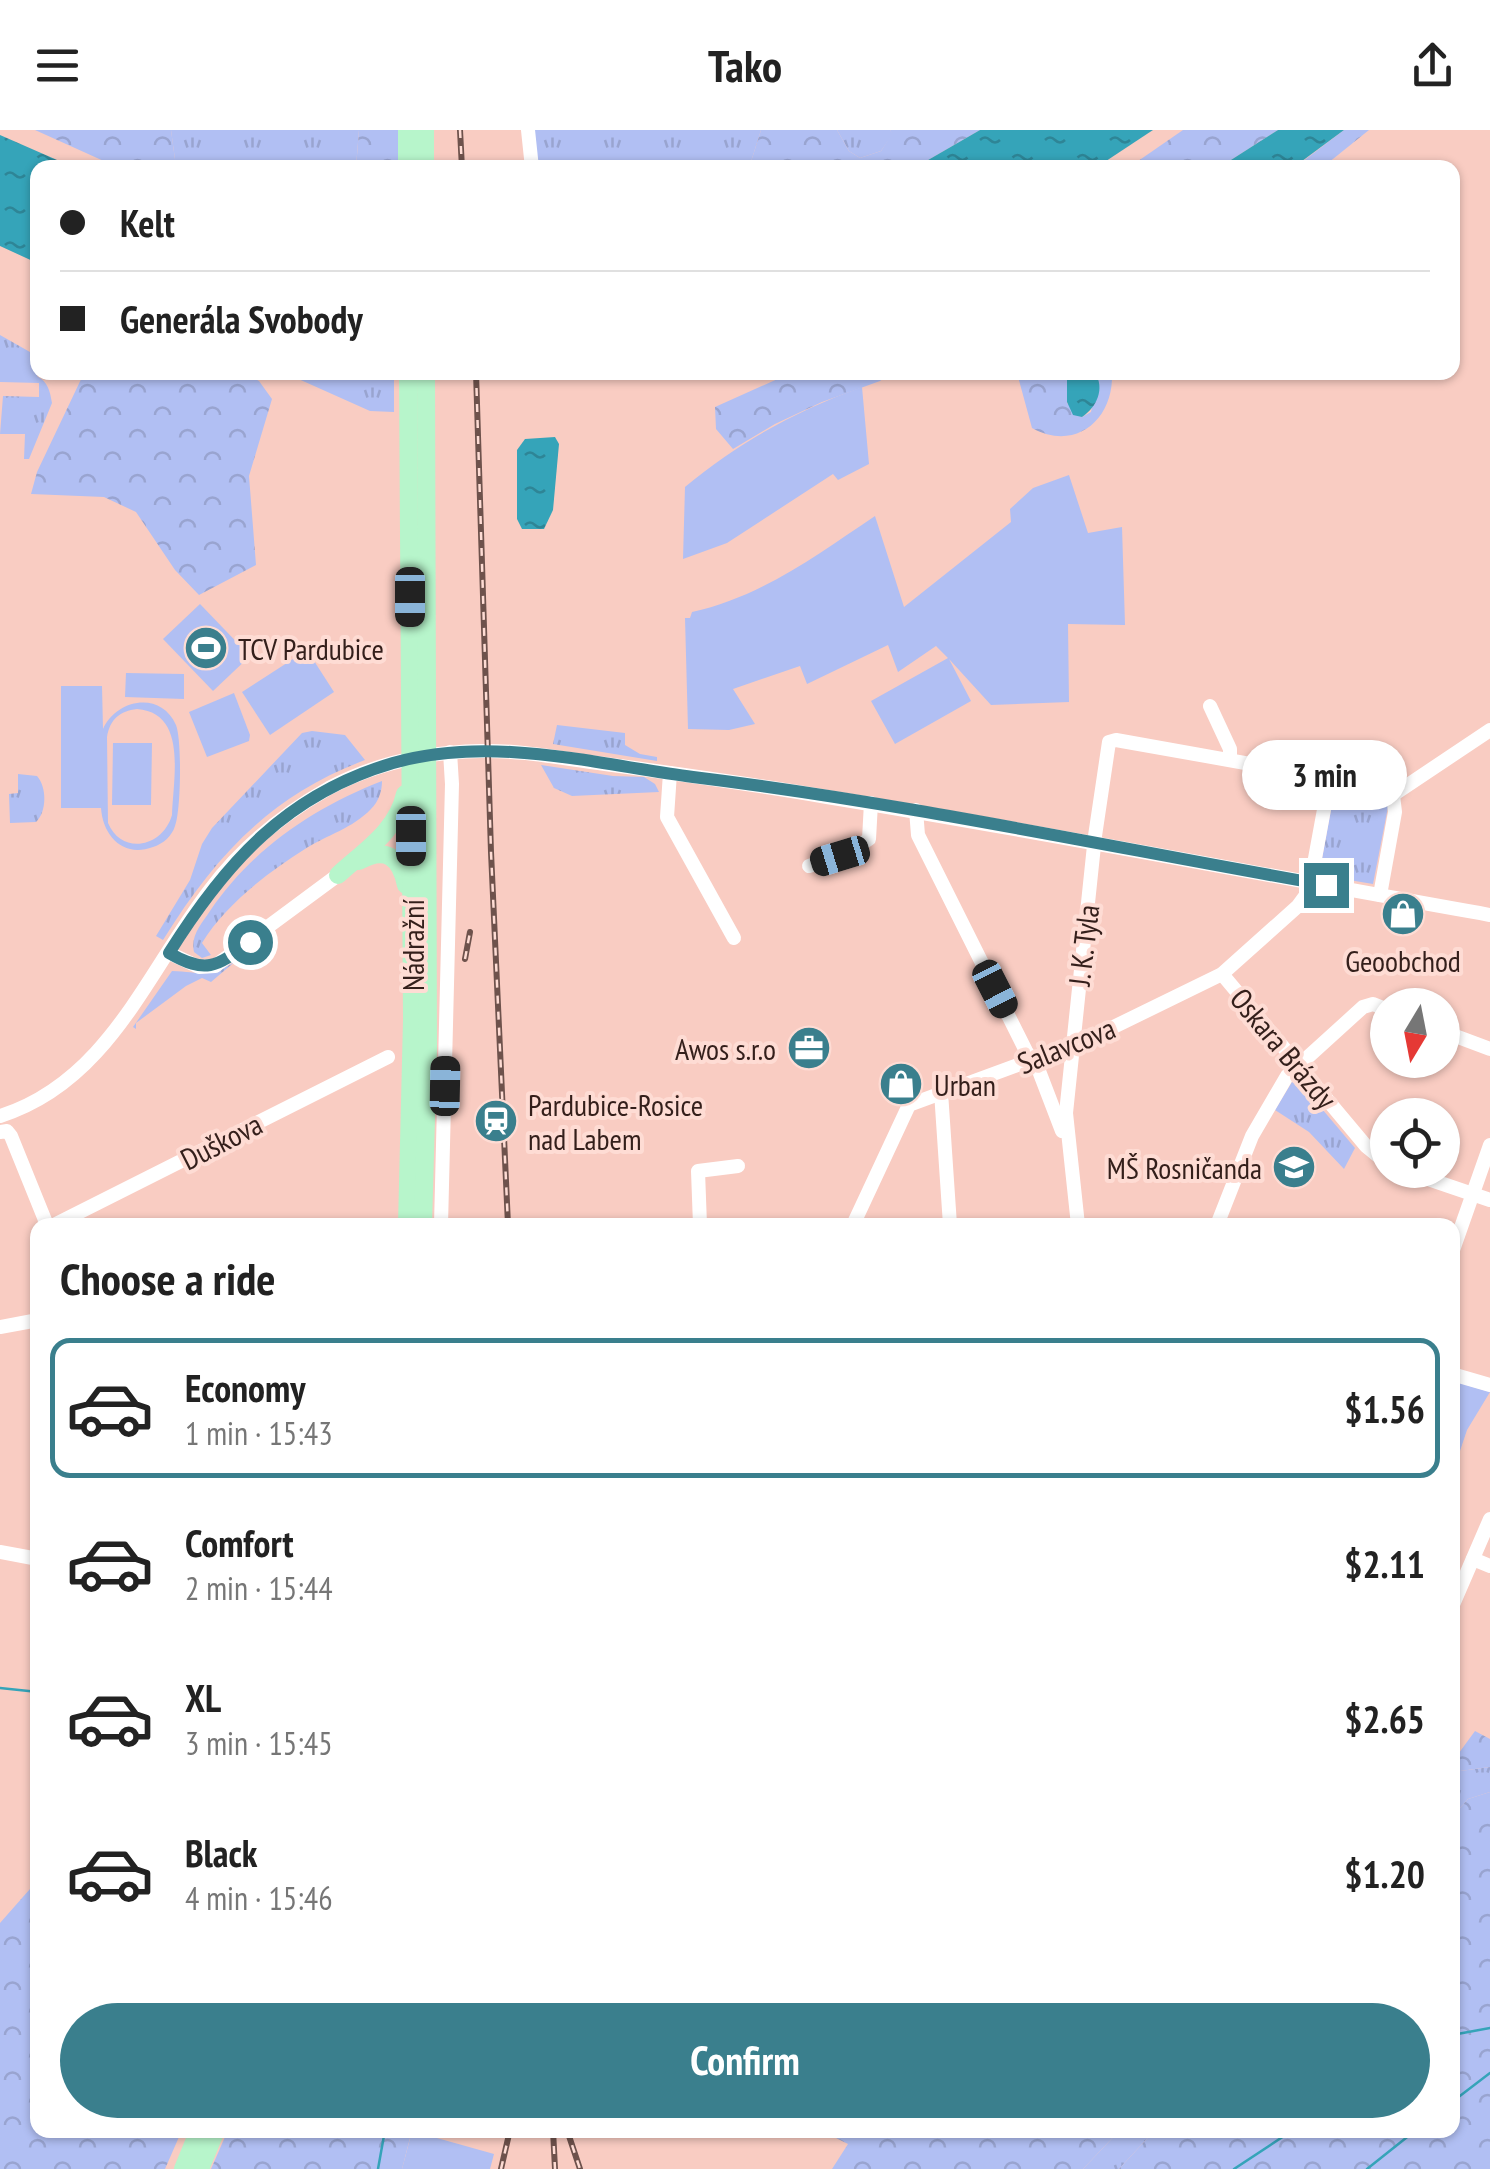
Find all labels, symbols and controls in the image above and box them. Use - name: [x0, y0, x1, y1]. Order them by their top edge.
- text: Tako: [708, 36, 782, 94]
- icon: menu: [30, 38, 85, 93]
- icon: share: [1405, 38, 1460, 93]
- text: Kelt: [120, 198, 175, 247]
- text: Generála Svobody: [120, 294, 363, 343]
- car: [395, 567, 425, 627]
- sports icon: TCV Pardubice: [183, 625, 229, 671]
- place label: TCV Pardubice: [238, 629, 384, 668]
- callout: 3 min: [1244, 740, 1408, 810]
- text: 3 min: [1292, 754, 1357, 796]
- car: [396, 806, 426, 866]
- car: [807, 833, 873, 879]
- route end: [1304, 863, 1349, 908]
- shop icon: Geoobchod: [1380, 891, 1426, 937]
- street label: Nádražní: [393, 899, 432, 991]
- street label: J. K. Tyla: [1059, 902, 1107, 989]
- route start: [228, 920, 273, 965]
- place label: Geoobchod: [1345, 941, 1461, 980]
- car: [968, 955, 1022, 1023]
- street label: Oskara Brázdy: [1222, 979, 1346, 1117]
- north arrow: [1370, 988, 1460, 1078]
- map controls: [1370, 988, 1460, 1188]
- street label: Salavcova: [1011, 1008, 1121, 1082]
- office icon: Awos s.r.o: [786, 1025, 832, 1071]
- place label: Awos s.r.o: [675, 1029, 776, 1068]
- car: [429, 1056, 461, 1116]
- shop icon: Urban: [878, 1061, 924, 1107]
- place label: Urban: [934, 1065, 996, 1104]
- place label: Pardubice-Rosice nad Labem: [528, 1085, 703, 1158]
- station icon: Pardubice-Rosice nad Labem: [473, 1098, 519, 1144]
- button: locate: [1370, 1098, 1460, 1188]
- street label: Duškova: [174, 1104, 268, 1178]
- school or university icon: MŠ Rosničanda: [1271, 1144, 1317, 1190]
- place label: MŠ Rosničanda: [1107, 1148, 1262, 1187]
- text: Choose a ride: [60, 1249, 275, 1307]
- icon: car: [65, 1363, 155, 1453]
- text: Economy: [185, 1363, 305, 1412]
- text: $1.56: [1344, 1384, 1425, 1433]
- text: 1 min · 15:43: [185, 1412, 333, 1454]
- icon: car: [65, 1518, 155, 1608]
- text: Comfort: [185, 1518, 294, 1567]
- text: $2.11: [1344, 1539, 1425, 1588]
- text: 2 min · 15:44: [185, 1567, 333, 1609]
- icon: car: [65, 1673, 155, 1763]
- text: XL: [185, 1673, 221, 1722]
- text: $2.65: [1344, 1694, 1425, 1743]
- text: 3 min · 15:45: [185, 1722, 333, 1764]
- icon: car: [65, 1828, 155, 1918]
- text: Black: [185, 1828, 258, 1877]
- text: $1.20: [1344, 1849, 1425, 1898]
- text: 4 min · 15:46: [185, 1877, 333, 1919]
- button: Confirm: [60, 2003, 1430, 2118]

